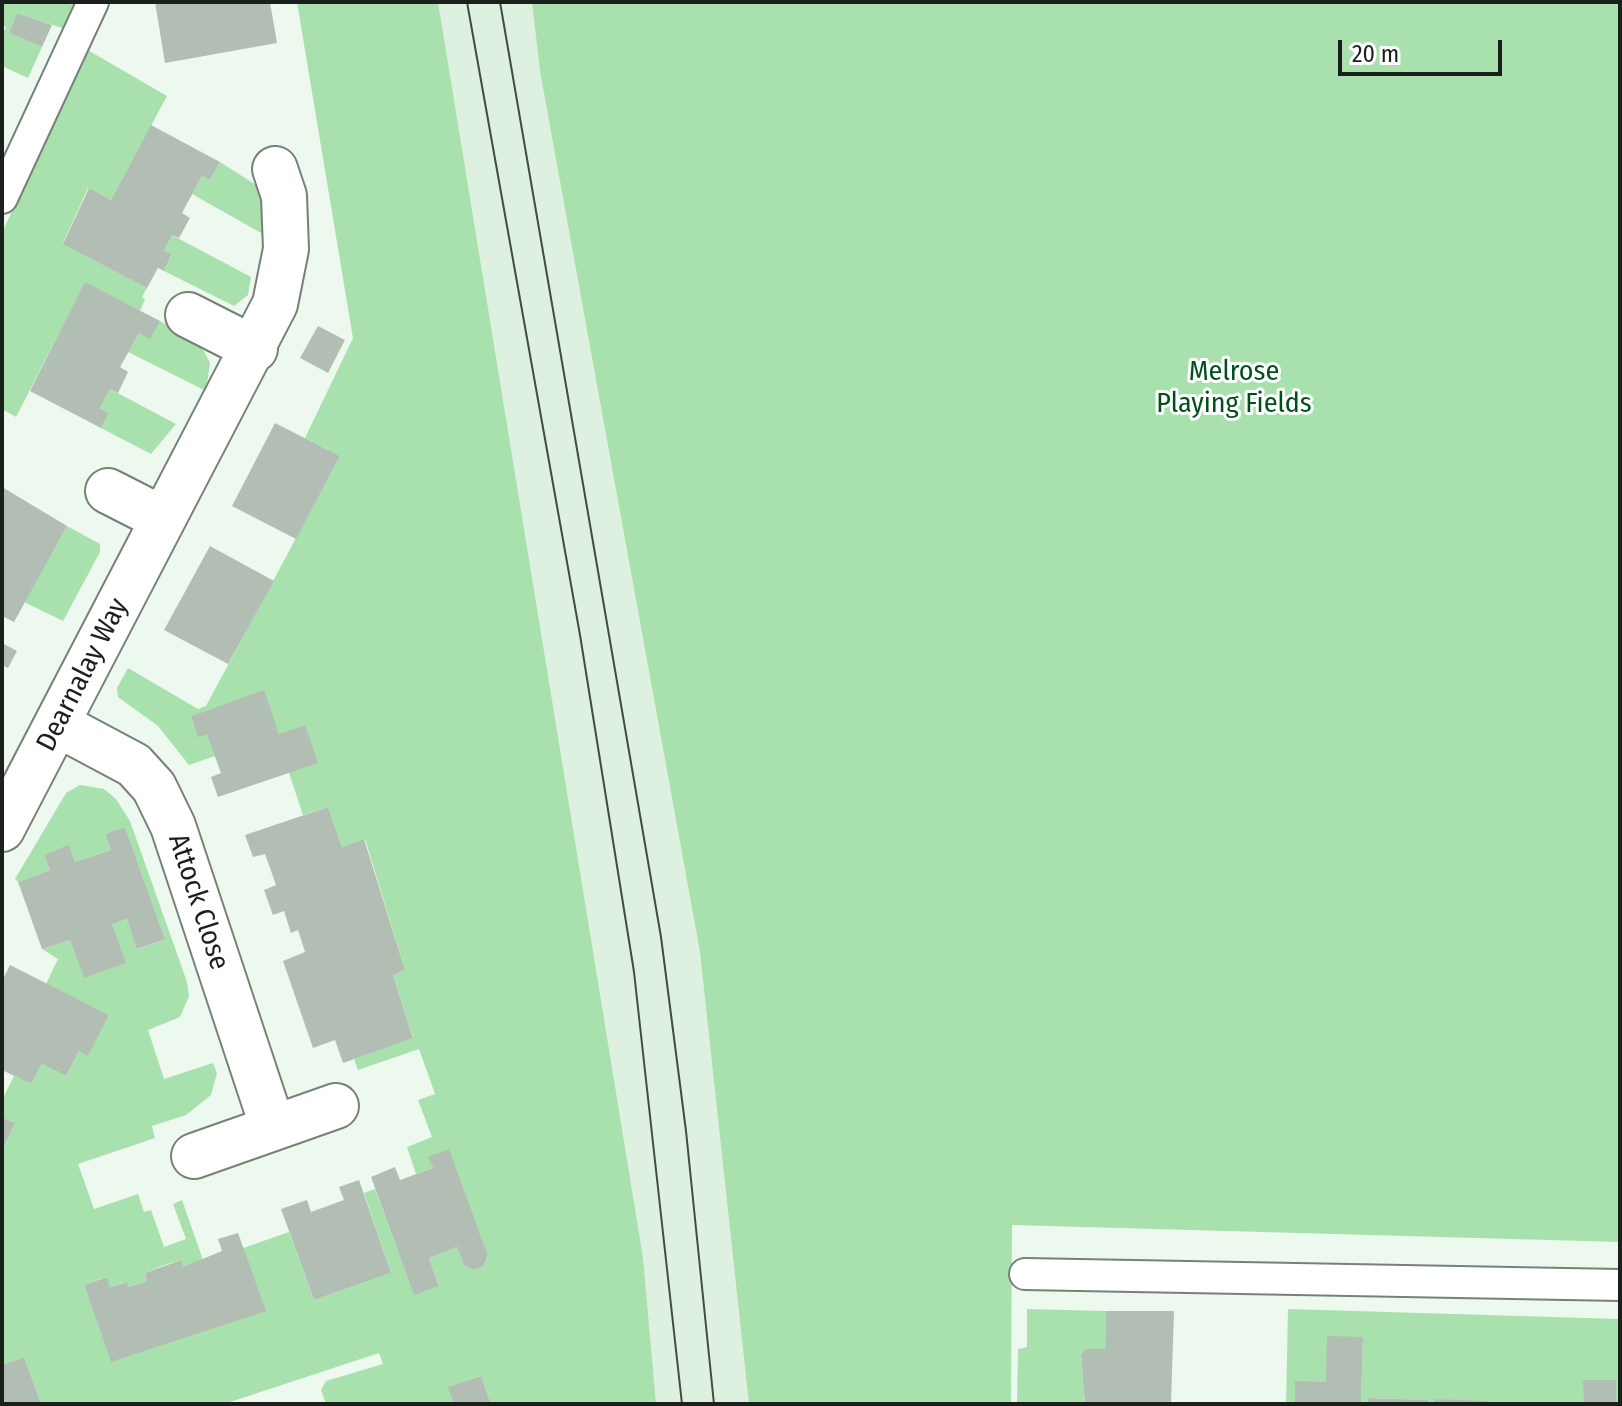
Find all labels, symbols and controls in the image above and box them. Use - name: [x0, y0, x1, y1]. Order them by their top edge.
- scale bar: [1342, 24, 1506, 74]
- text: 20 m: [1352, 40, 1399, 68]
- park label: Melrose Playing Fields: [1156, 355, 1312, 421]
- street label: Dearnalay Way: [30, 593, 136, 757]
- street label: Attock Close: [160, 830, 236, 974]

